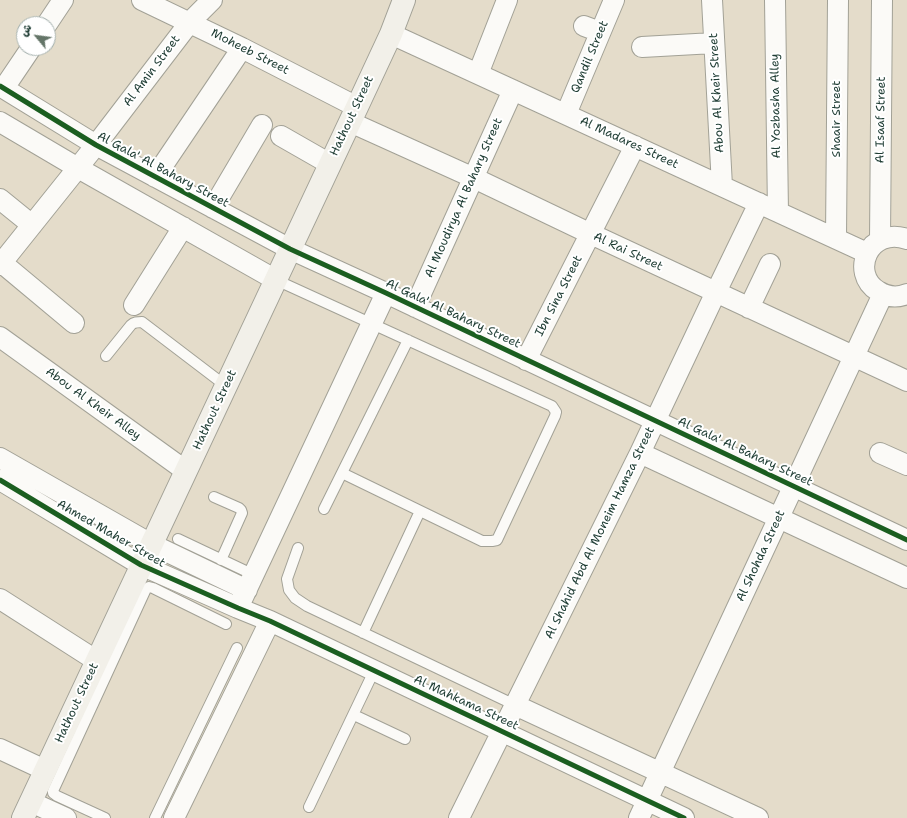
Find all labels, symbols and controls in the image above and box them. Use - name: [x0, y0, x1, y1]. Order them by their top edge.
- north arrow: [16, 16, 56, 56]
- street label: Qandil Street: [568, 19, 612, 95]
- text: ش: [16, 21, 35, 39]
- street label: Moheeb Street: [209, 26, 291, 78]
- street label: Al Amin Street: [121, 33, 183, 109]
- street label: Abou Al Kheir Street: [707, 33, 727, 153]
- street label: Al Yozbasha Alley: [768, 53, 784, 159]
- street label: Hathout Street: [327, 74, 377, 158]
- street label: Al Isaaf Street: [873, 76, 889, 164]
- street label: Shaair Street: [830, 80, 844, 158]
- street label: Al Madares Street: [577, 114, 681, 172]
- street label: Al Moudirya Al Bahary Street: [422, 116, 506, 280]
- street label: Al Gala' Al Bahary Street: [95, 129, 231, 211]
- street label: Al Rai Street: [591, 230, 665, 274]
- street label: Ibn Sina Street: [532, 253, 586, 339]
- street label: Al Gala' Al Bahary Street: [383, 276, 523, 352]
- street label: Abou Al Kheir Alley: [43, 365, 143, 443]
- street label: Hathout Street: [190, 368, 240, 452]
- street label: Al Gala' Al Bahary Street: [675, 414, 815, 490]
- street label: Al Shahid Abd Al Moneim Hamza Street: [542, 425, 658, 641]
- street label: Ahmed Maher Street: [54, 497, 168, 571]
- street label: Al Shohda Street: [733, 508, 789, 604]
- street label: Hathout Street: [52, 661, 102, 745]
- street label: Al Mahkama Street: [411, 672, 521, 734]

